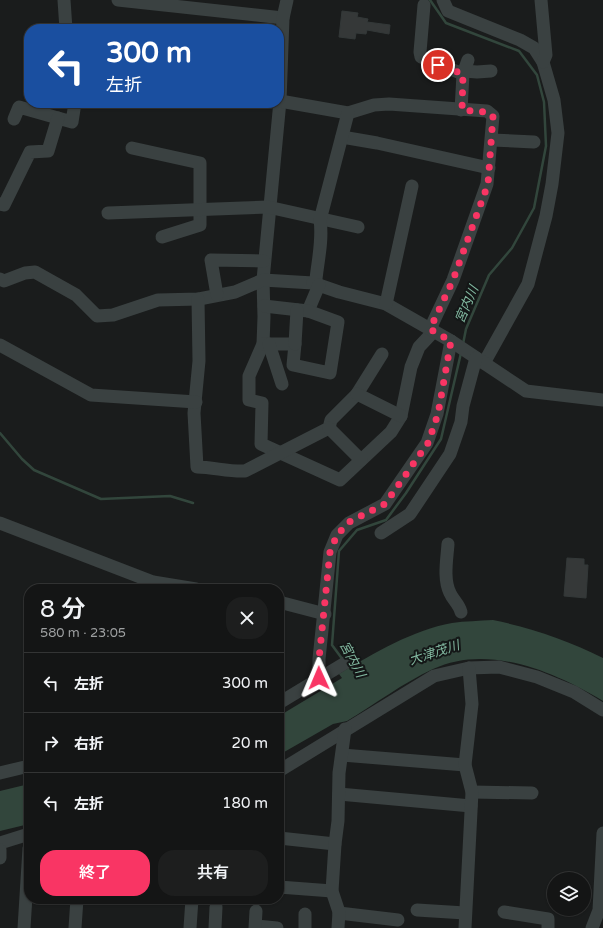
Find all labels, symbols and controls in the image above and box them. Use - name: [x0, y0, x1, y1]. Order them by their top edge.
- text: 300 m: [106, 36, 192, 70]
- icon: left: [40, 40, 92, 92]
- pin: [421, 48, 455, 82]
- icon: arrive: [427, 54, 449, 76]
- text: 左折: [106, 74, 142, 96]
- water label: 宮内川: [452, 281, 483, 325]
- text: 8 分: [40, 595, 85, 624]
- button: close: [226, 597, 268, 639]
- text: 580 m · 23:05: [40, 625, 126, 641]
- water label: 大津茂川: [407, 637, 463, 669]
- water label: 宮内川: [336, 638, 369, 682]
- position arrow: [298, 657, 340, 699]
- icon: left: [40, 672, 62, 694]
- text: 300 m: [222, 674, 268, 692]
- text: 左折: [74, 675, 104, 693]
- icon: right: [40, 732, 62, 754]
- text: 20 m: [231, 734, 268, 752]
- text: 右折: [74, 735, 104, 753]
- icon: left: [40, 792, 62, 814]
- text: 180 m: [222, 794, 268, 812]
- text: 左折: [74, 795, 104, 813]
- button: 終了: [40, 850, 150, 896]
- button: 共有: [158, 850, 268, 896]
- map controls: [547, 872, 591, 916]
- button: layers: [547, 872, 591, 916]

